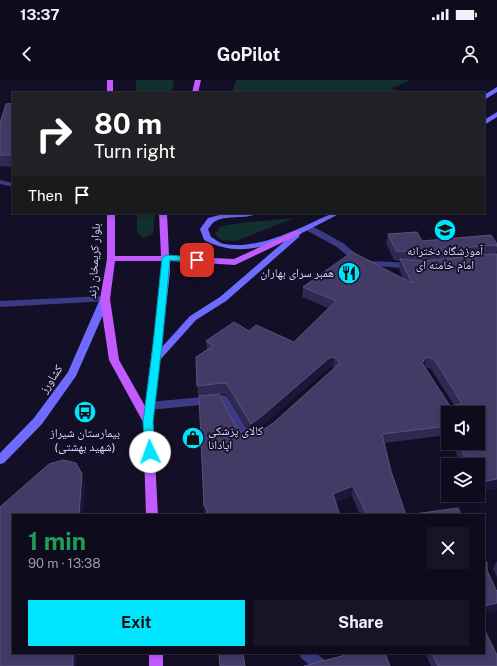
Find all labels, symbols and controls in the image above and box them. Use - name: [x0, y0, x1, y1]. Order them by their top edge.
- text: 13:37: [20, 6, 60, 23]
- icon: back: [16, 43, 38, 65]
- icon: person: [459, 43, 481, 65]
- text: GoPilot: [217, 44, 280, 65]
- text: 80 m: [94, 107, 162, 140]
- icon: right: [28, 108, 80, 160]
- text: Turn right: [94, 141, 176, 162]
- icon: arrive: [71, 184, 93, 206]
- text: Then: [28, 187, 63, 204]
- school or university icon: آموزشگاه دخترانه امام خامنه ای: [432, 217, 458, 243]
- street label: بلوار کریمخان زند: [85, 223, 103, 299]
- pin: [180, 243, 214, 277]
- place label: آموزشگاه دخترانه امام خامنه ای: [407, 244, 484, 273]
- icon: arrive: [186, 249, 208, 271]
- restaurant icon: همبر سرای بهاران: [336, 260, 362, 286]
- place label: همبر سرای بهاران: [260, 266, 334, 280]
- street label: کشاورز: [36, 362, 65, 397]
- bus stop icon: بیمارستان شیراز (شهید بهشتی): [72, 399, 98, 425]
- map controls: [441, 406, 485, 502]
- button: sound: [441, 406, 485, 450]
- place label: کالای پزشکی اپادانا: [208, 424, 263, 452]
- shop icon: کالای پزشکی اپادانا: [180, 425, 206, 451]
- place label: بیمارستان شیراز (شهید بهشتی): [49, 426, 120, 454]
- position arrow: [129, 431, 171, 473]
- button: layers: [441, 458, 485, 502]
- text: 1 min: [28, 527, 86, 555]
- button: close: [427, 527, 469, 569]
- text: 90 m · 13:38: [28, 556, 101, 571]
- button: Exit: [28, 600, 245, 646]
- button: Share: [253, 600, 469, 646]

